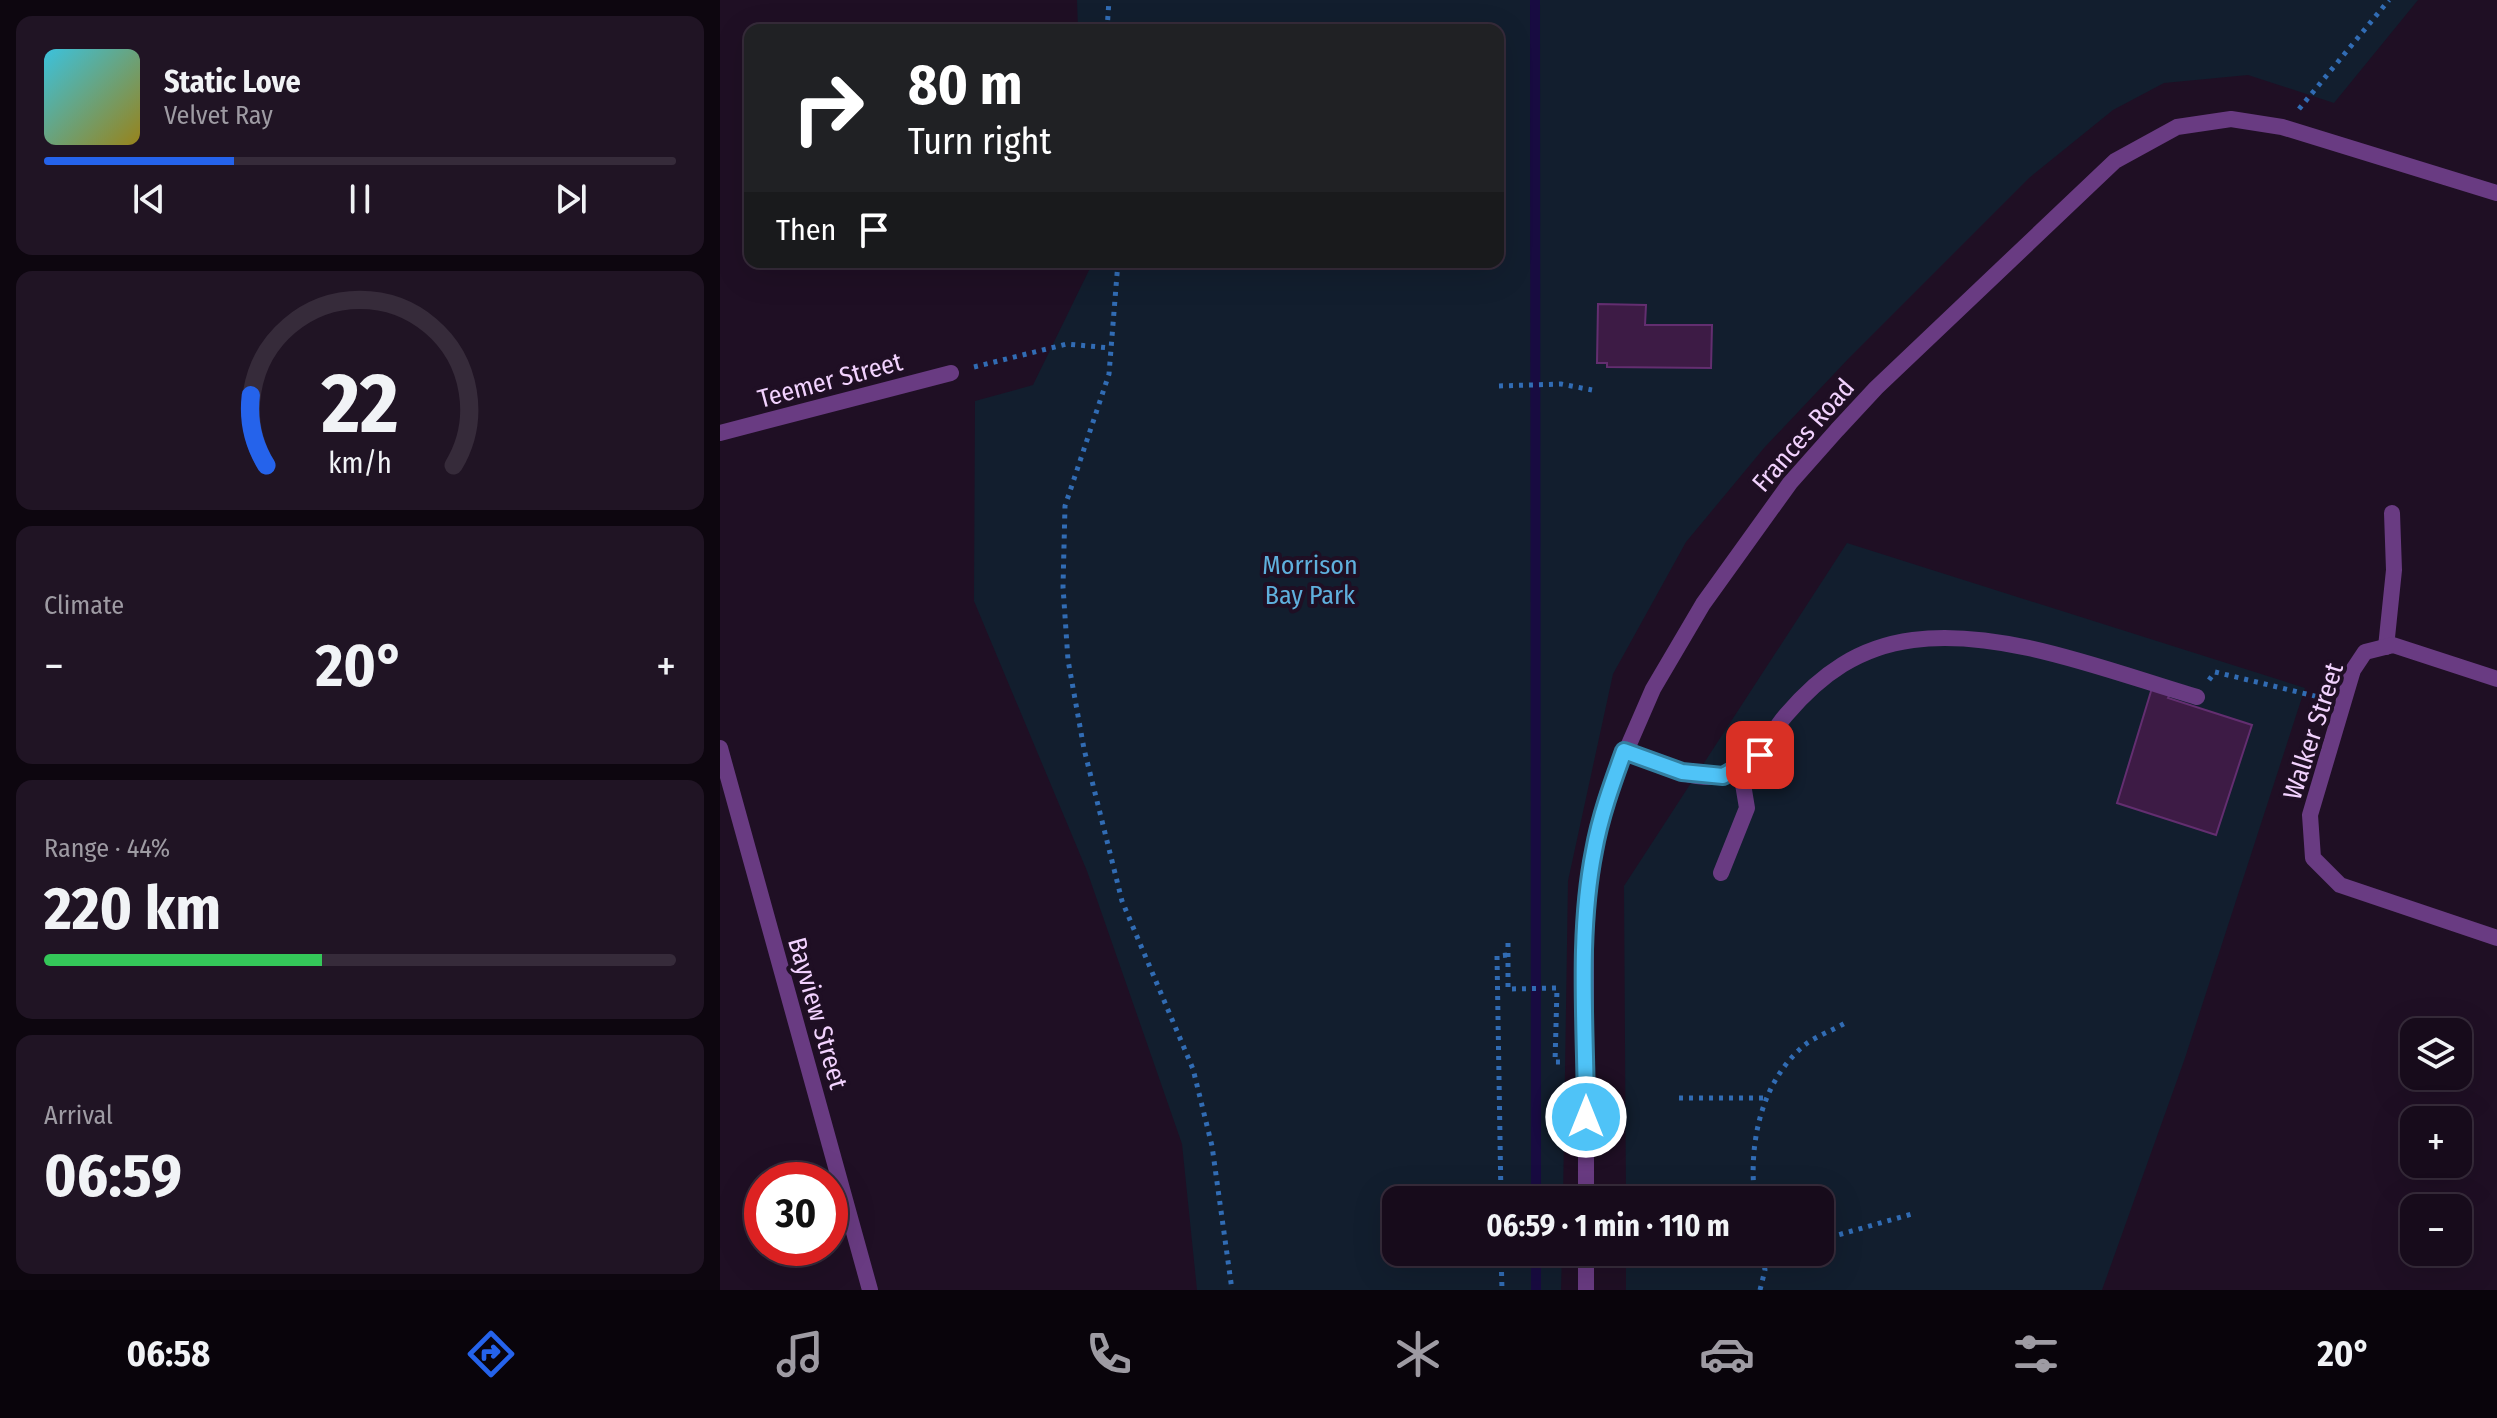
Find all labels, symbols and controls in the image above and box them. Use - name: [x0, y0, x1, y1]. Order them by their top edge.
- text: 80 m: [908, 52, 1023, 119]
- icon: right: [776, 56, 880, 160]
- text: Static Love: [164, 64, 301, 100]
- text: Velvet Ray: [164, 100, 273, 131]
- text: Turn right: [908, 120, 1051, 164]
- icon: previous: [127, 177, 171, 221]
- icon: pause: [338, 177, 382, 221]
- icon: next: [549, 177, 593, 221]
- icon: arrive: [852, 208, 896, 252]
- text: Then: [776, 212, 836, 248]
- street label: Teemer Street: [755, 346, 906, 415]
- text: 22: [320, 354, 399, 454]
- street label: Frances Road: [1746, 372, 1861, 498]
- text: km/h: [328, 446, 392, 481]
- park label: Morrison Bay Park: [1262, 550, 1358, 611]
- text: Climate: [44, 590, 124, 621]
- text: 20°: [316, 630, 404, 702]
- text: −: [44, 640, 64, 693]
- text: +: [656, 640, 676, 693]
- street label: Walker Street: [2277, 658, 2350, 803]
- pin: [1726, 721, 1794, 789]
- icon: arrive: [1738, 733, 1782, 777]
- text: Range · 44%: [44, 833, 170, 864]
- text: 220 km: [44, 873, 221, 945]
- street label: Bayview Street: [781, 934, 854, 1093]
- map controls: [2400, 1018, 2472, 1266]
- button: layers: [2400, 1018, 2472, 1090]
- position arrow: [1544, 1075, 1628, 1159]
- text: Arrival: [44, 1100, 113, 1131]
- button: +: [2400, 1106, 2472, 1178]
- text: 06:59: [44, 1140, 182, 1212]
- speed limit sign: 30: [744, 1162, 848, 1266]
- button: −: [2400, 1194, 2472, 1266]
- text: 06:59 · 1 min · 110 m: [1486, 1208, 1730, 1244]
- icon: directions: [463, 1326, 519, 1382]
- icon: music: [772, 1326, 828, 1382]
- icon: phone: [1081, 1326, 1137, 1382]
- icon: climate: [1390, 1326, 1446, 1382]
- icon: car: [1699, 1326, 1755, 1382]
- icon: filters: [2008, 1326, 2064, 1382]
- text: 06:58: [127, 1332, 210, 1376]
- text: 20°: [2317, 1332, 2370, 1376]

